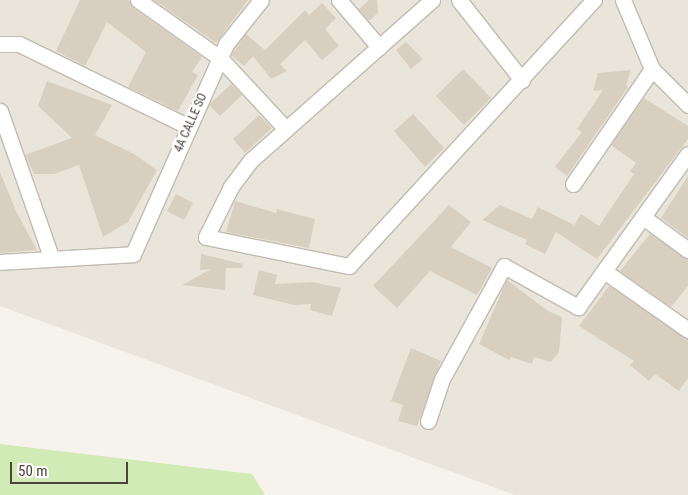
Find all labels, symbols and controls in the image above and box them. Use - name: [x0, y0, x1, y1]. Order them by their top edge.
- street label: 4A CALLE SO: [172, 91, 210, 155]
- scale bar: [12, 452, 130, 484]
- text: 50 m: [18, 462, 48, 480]

